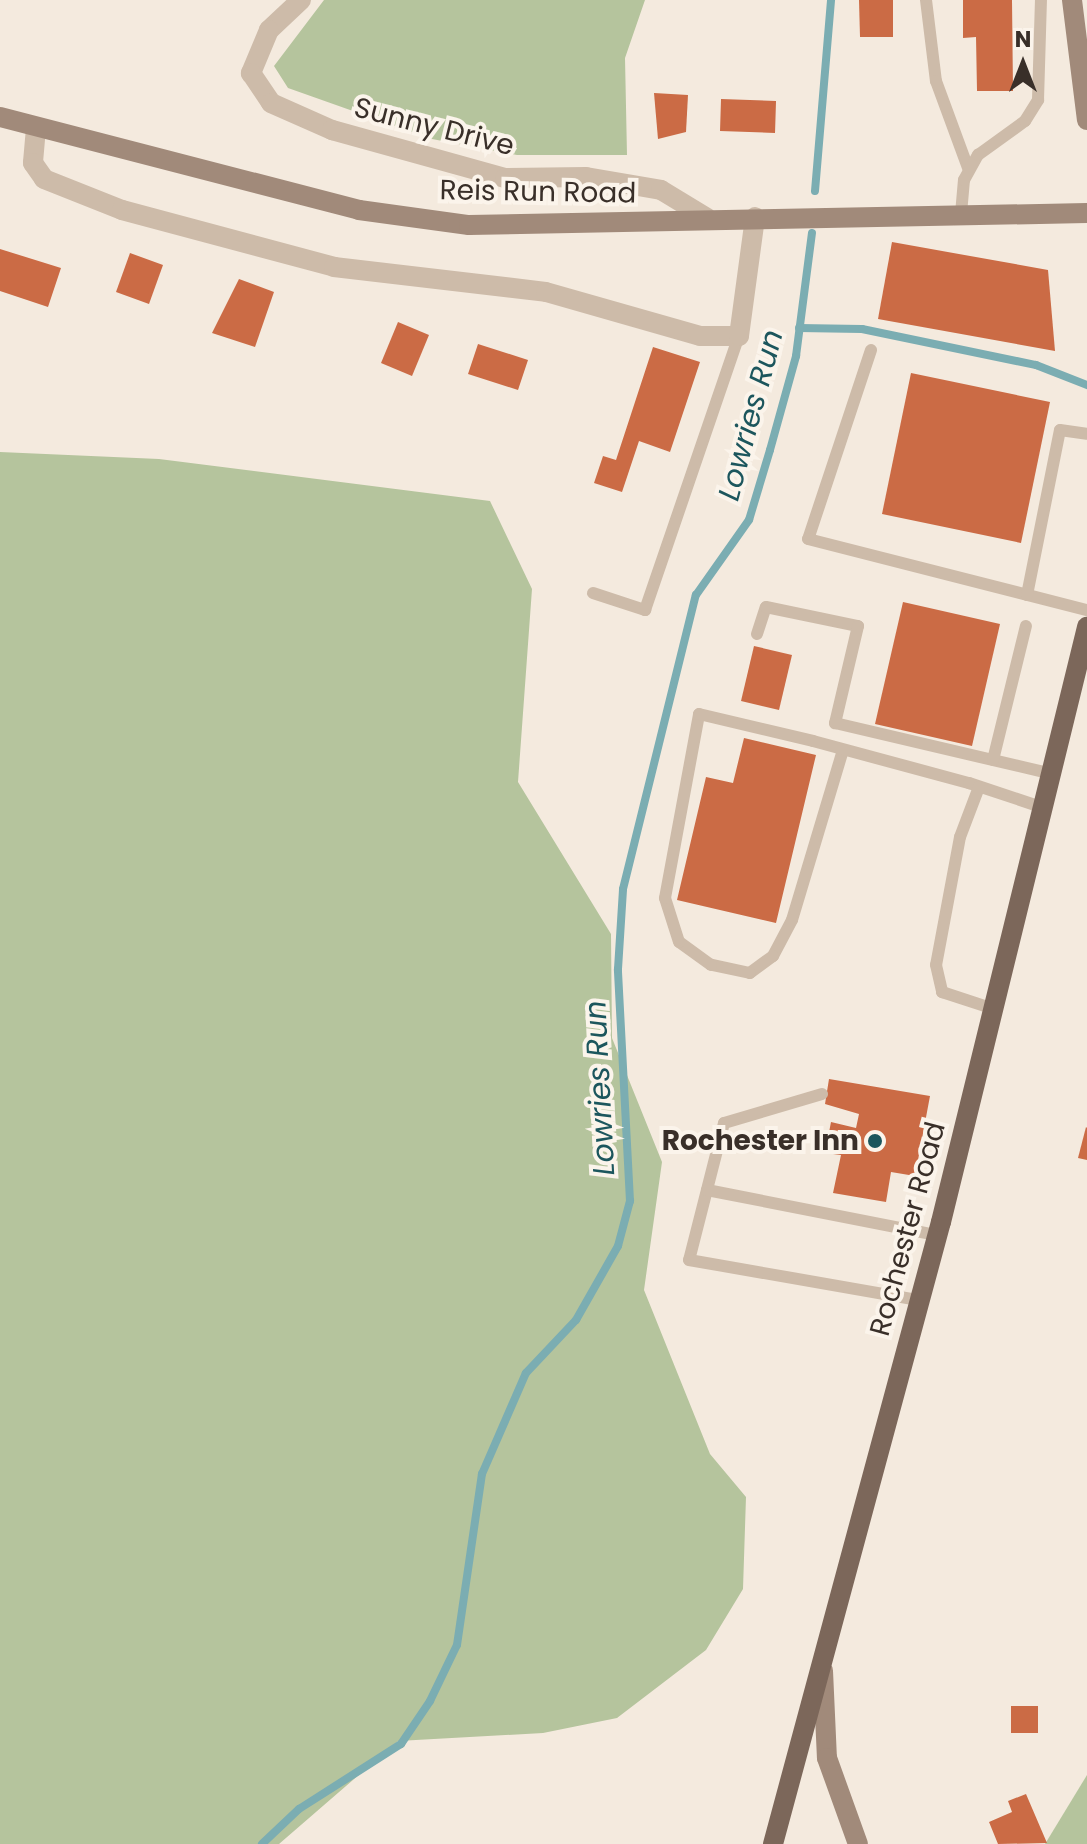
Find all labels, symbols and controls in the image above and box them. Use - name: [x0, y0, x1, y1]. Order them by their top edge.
- north arrow: [983, 24, 1063, 104]
- text: N: [1015, 24, 1031, 55]
- street label: Sunny Drive: [351, 91, 517, 163]
- street label: Reis Run Road: [439, 173, 637, 211]
- water label: Lowries Run: [711, 326, 791, 504]
- water label: Lowries Run: [577, 1000, 623, 1176]
- street label: Rochester Road: [863, 1118, 953, 1340]
- place label: Rochester Inn: [662, 1124, 859, 1158]
- marker: Rochester Inn: [866, 1132, 884, 1150]

